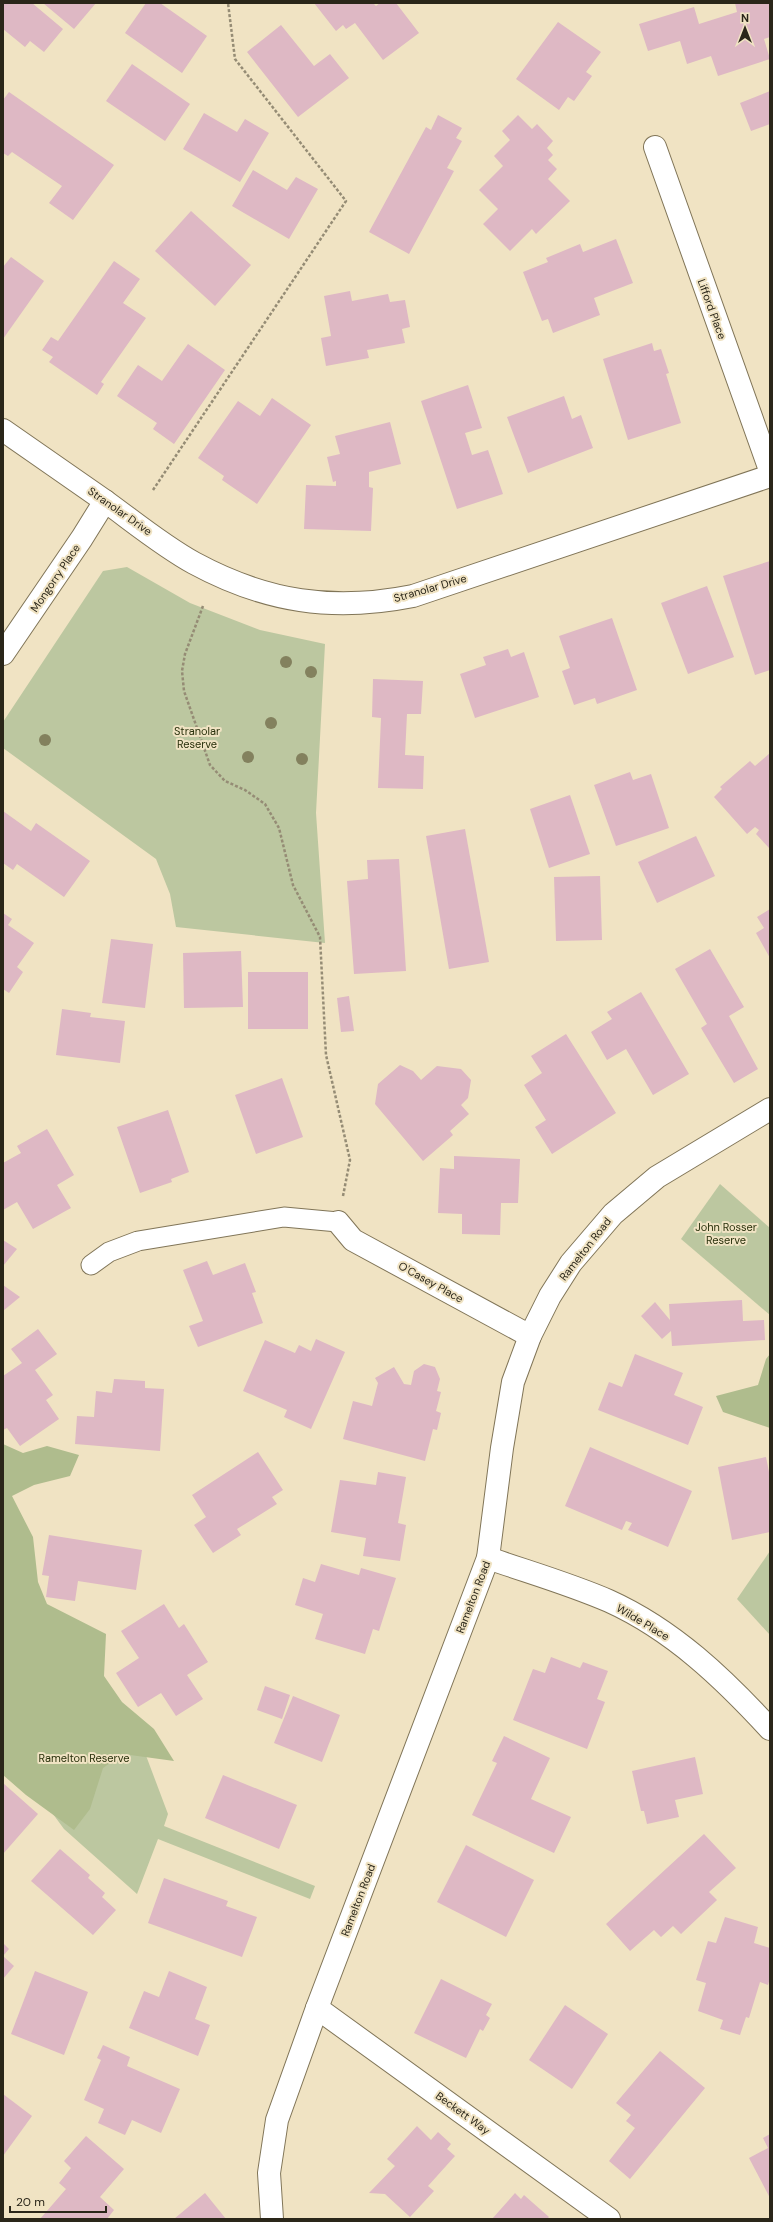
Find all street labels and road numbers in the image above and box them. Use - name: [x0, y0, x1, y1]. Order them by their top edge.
- street label: Lifford Place: [695, 277, 729, 341]
- street label: Stranolar Drive: [85, 484, 155, 538]
- street label: Mongorry Place: [27, 541, 83, 615]
- street label: Stranolar Drive: [392, 571, 468, 605]
- street label: Ramelton Road: [556, 1215, 614, 1283]
- street label: O'Casey Place: [396, 1258, 466, 1306]
- street label: Ramelton Road: [453, 1559, 493, 1635]
- street label: Wilde Place: [614, 1601, 672, 1643]
- street label: Ramelton Road: [338, 1862, 378, 1938]
- street label: Beckett Way: [433, 2089, 493, 2137]

